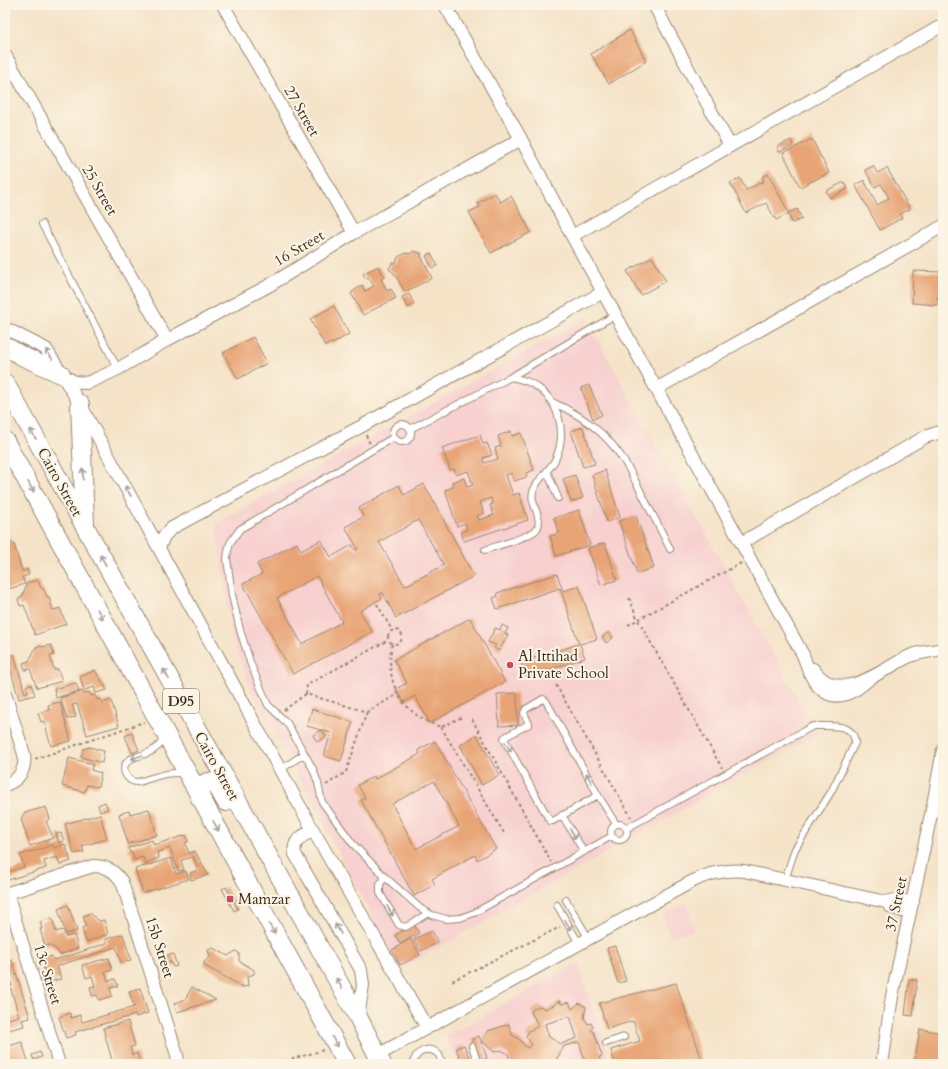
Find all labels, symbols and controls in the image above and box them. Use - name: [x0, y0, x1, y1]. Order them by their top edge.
- street label: 27 Street: [279, 82, 325, 140]
- street label: 25 Street: [77, 161, 123, 219]
- street label: 16 Street: [270, 225, 328, 271]
- one-way arrow: [45, 349, 54, 360]
- one-way arrow: [29, 429, 37, 441]
- street label: Cairo Street: [33, 444, 87, 520]
- one-way arrow: [79, 468, 86, 481]
- one-way arrow: [27, 481, 35, 493]
- one-way arrow: [124, 485, 132, 497]
- one-way arrow: [99, 554, 107, 566]
- one-way arrow: [97, 607, 104, 619]
- place label: Al Ittihad Private School: [518, 646, 609, 683]
- marker: Al Ittihad Private School: [505, 660, 515, 670]
- one-way arrow: [162, 668, 170, 680]
- road number: D95: [163, 689, 199, 713]
- street label: Cairo Street: [190, 728, 244, 804]
- one-way arrow: [504, 741, 512, 753]
- one-way arrow: [131, 753, 143, 761]
- one-way arrow: [584, 773, 592, 785]
- one-way arrow: [212, 820, 220, 832]
- one-way arrow: [569, 828, 577, 840]
- street label: 37 Street: [880, 875, 912, 933]
- place label: Mamzar: [238, 889, 290, 909]
- marker: Mamzar: [225, 894, 235, 904]
- one-way arrow: [387, 905, 395, 917]
- street label: 15b Street: [141, 914, 179, 981]
- one-way arrow: [564, 919, 572, 931]
- one-way arrow: [269, 922, 277, 934]
- one-way arrow: [333, 923, 341, 935]
- street label: 13c Street: [29, 941, 67, 1007]
- one-way arrow: [334, 977, 342, 989]
- one-way arrow: [332, 1036, 339, 1048]

